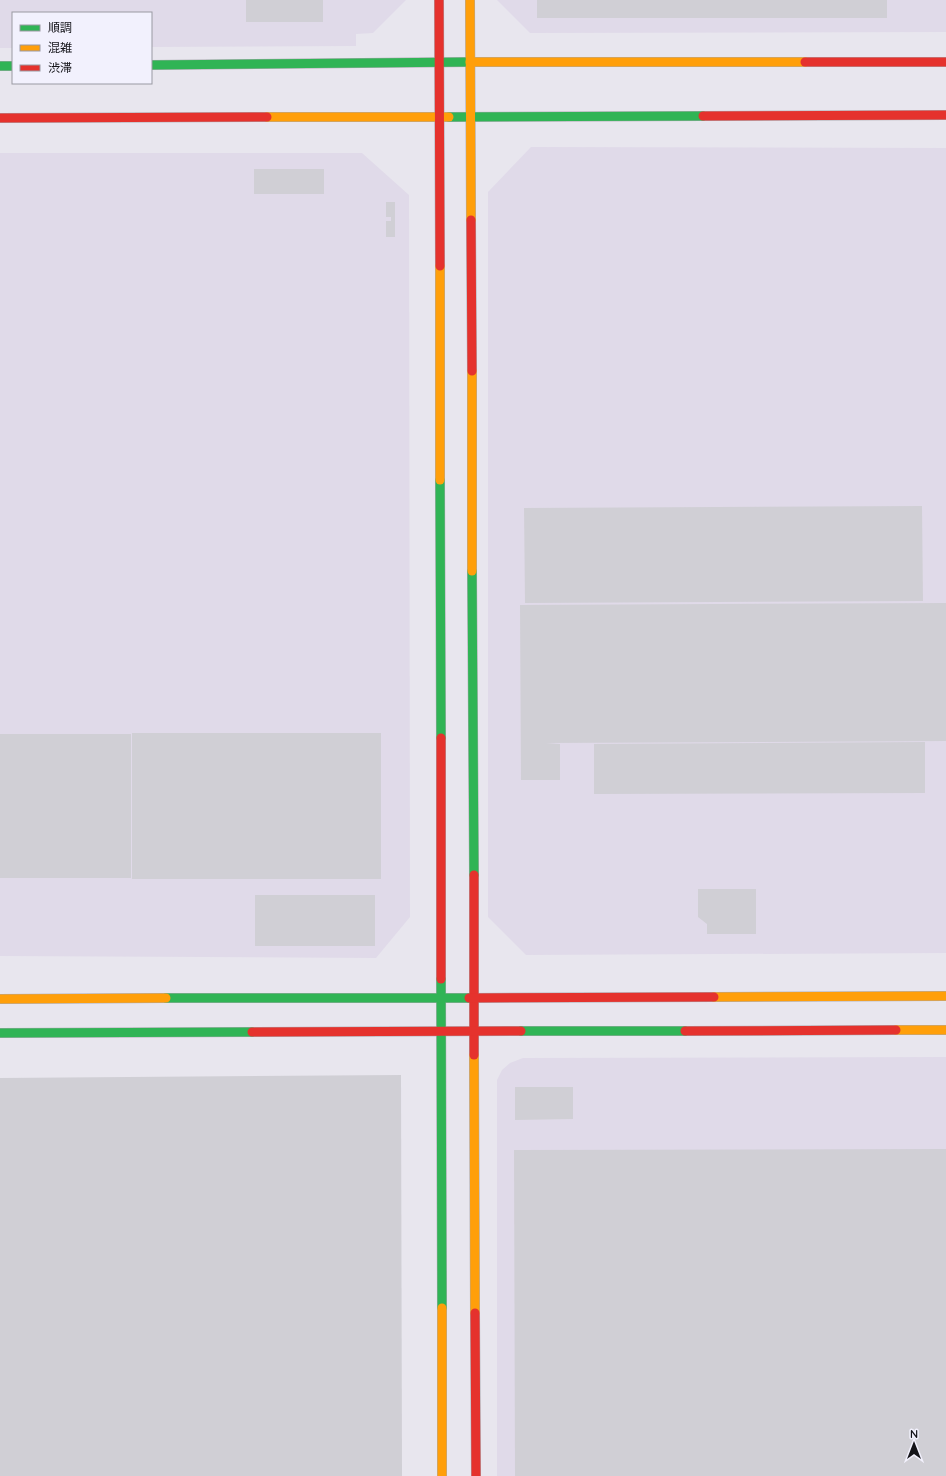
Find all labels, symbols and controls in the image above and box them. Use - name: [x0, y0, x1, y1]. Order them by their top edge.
- legend: [12, 12, 152, 84]
- text: 順調: [48, 20, 72, 35]
- text: 混雑: [48, 40, 72, 55]
- text: 渋滞: [48, 60, 72, 75]
- north arrow: [894, 1424, 934, 1464]
- text: N: [910, 1427, 918, 1441]

